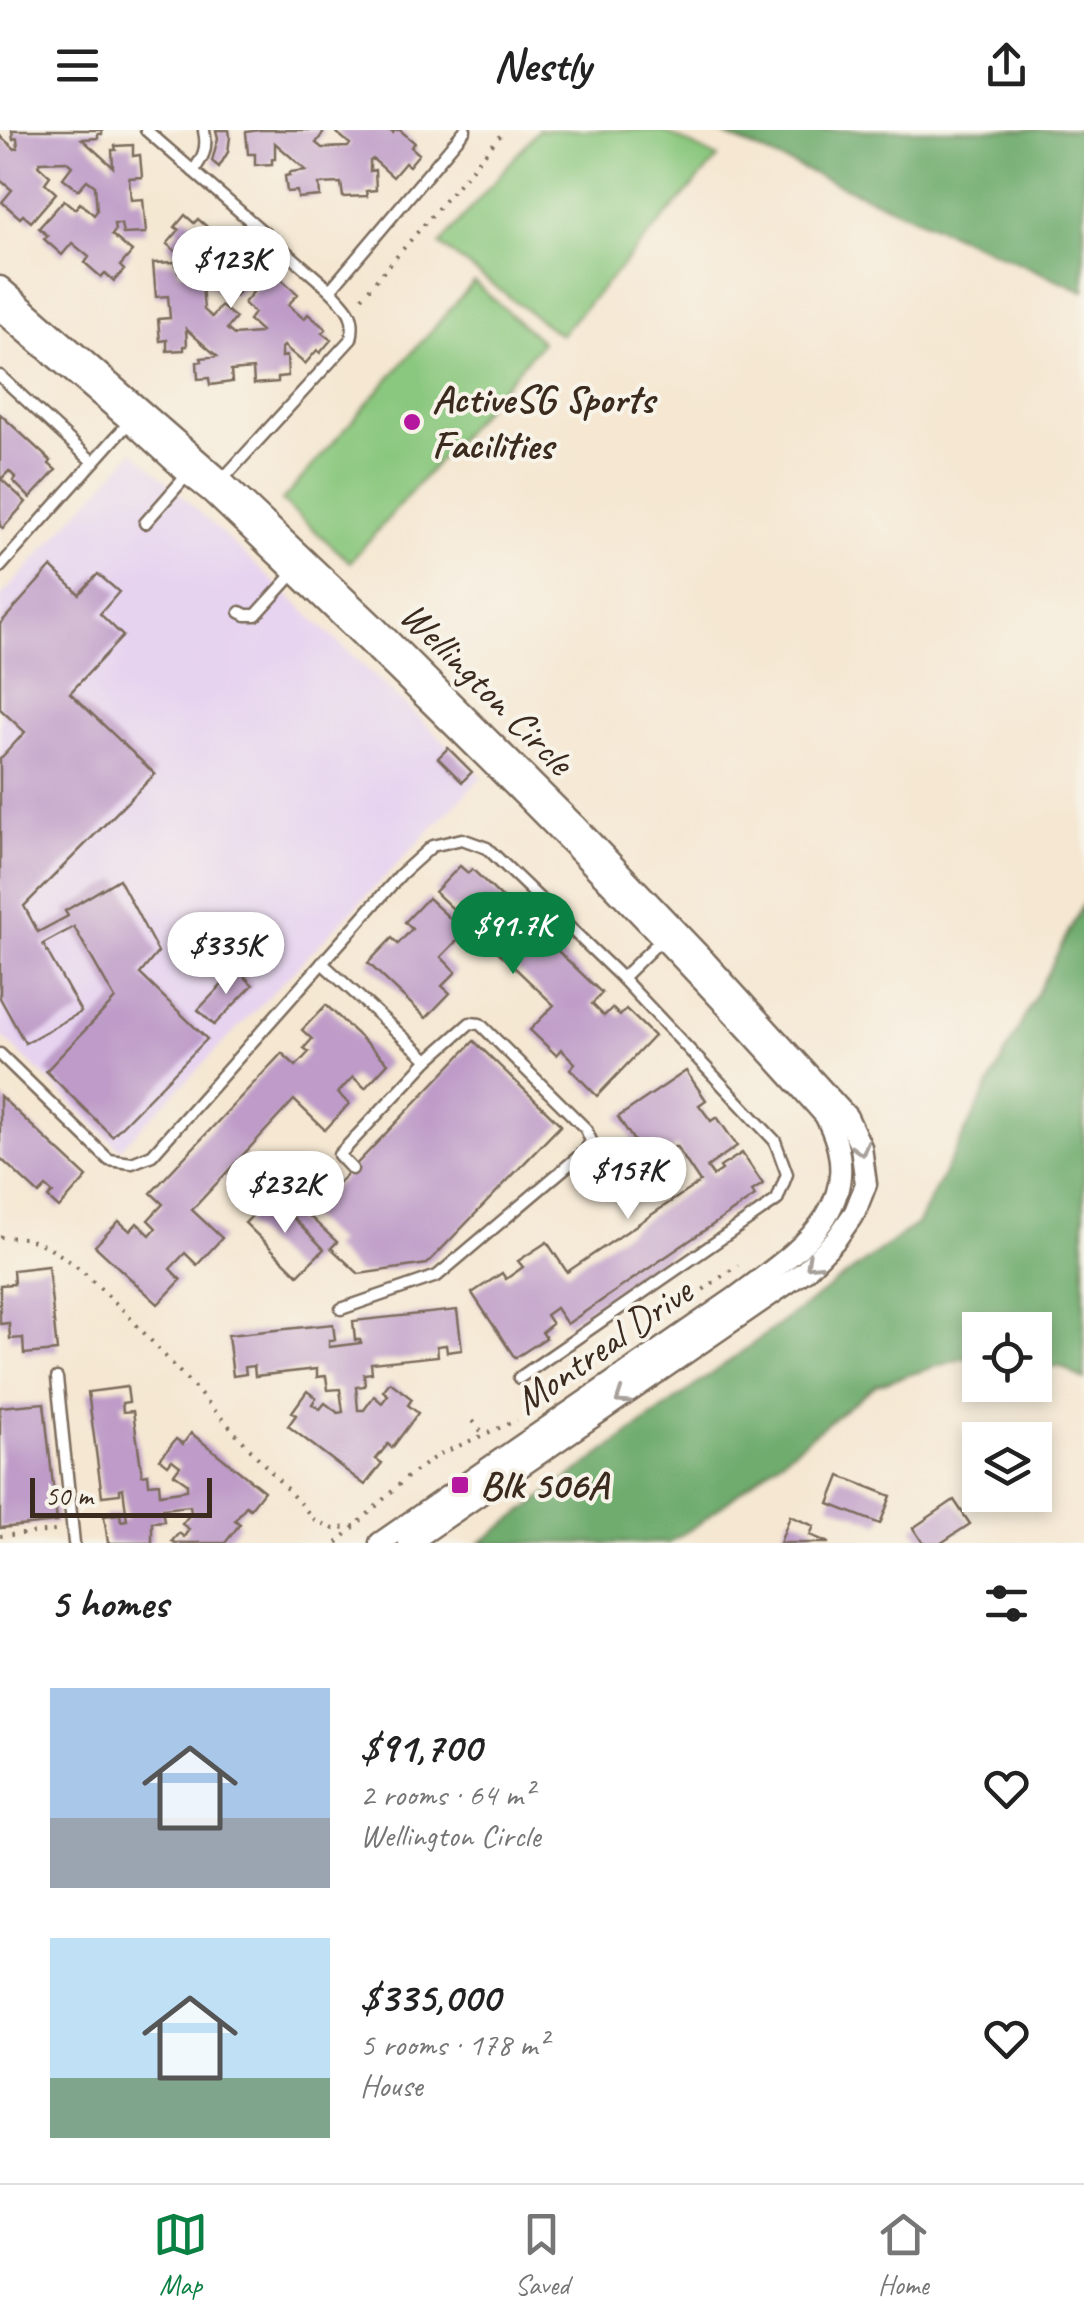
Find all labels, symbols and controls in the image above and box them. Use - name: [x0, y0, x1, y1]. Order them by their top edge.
- text: Nestly: [493, 37, 591, 94]
- icon: menu: [50, 38, 105, 93]
- icon: share: [979, 38, 1034, 93]
- pin: $123K: [161, 226, 301, 311]
- text: $123K: [194, 238, 268, 279]
- place label: ActiveSG Sports Facilities: [432, 374, 658, 470]
- marker: ActiveSG Sports Facilities: [401, 411, 423, 433]
- street label: Wellington Circle: [390, 591, 586, 787]
- pin: $91.7K: [432, 892, 594, 977]
- text: $91.7K: [473, 904, 553, 945]
- pin: $335K: [156, 912, 296, 997]
- text: $335K: [189, 924, 263, 965]
- pin: $157K: [558, 1137, 698, 1222]
- one-way arrow: [849, 1140, 870, 1157]
- text: $157K: [591, 1149, 665, 1190]
- pin: $232K: [215, 1151, 355, 1236]
- text: $232K: [248, 1163, 322, 1204]
- one-way arrow: [805, 1251, 823, 1269]
- street label: Montreal Drive: [504, 1265, 704, 1425]
- map controls: [962, 1312, 1052, 1512]
- button: locate: [962, 1312, 1052, 1402]
- one-way arrow: [614, 1386, 633, 1404]
- button: layers: [962, 1422, 1052, 1512]
- place label: Blk 506A: [480, 1460, 610, 1510]
- scale bar: [30, 1473, 212, 1518]
- marker: Blk 506A: [449, 1474, 471, 1496]
- text: 50 m: [45, 1478, 93, 1513]
- icon: filters: [979, 1576, 1034, 1631]
- text: 5 homes: [50, 1577, 168, 1630]
- text: $91,700: [360, 1721, 481, 1774]
- icon: home: [130, 1728, 250, 1848]
- icon: heart: [979, 1761, 1034, 1816]
- text: 2 rooms · 64 m²: [360, 1774, 533, 1815]
- text: Wellington Circle: [360, 1815, 540, 1856]
- text: $335,000: [360, 1971, 500, 2024]
- icon: home: [130, 1978, 250, 2098]
- icon: heart: [979, 2011, 1034, 2066]
- text: 5 rooms · 178 m²: [360, 2024, 547, 2065]
- text: House: [360, 2065, 422, 2106]
- tab: Map: [153, 2207, 208, 2302]
- tab: Saved: [514, 2207, 569, 2302]
- tab: Home: [876, 2207, 931, 2302]

